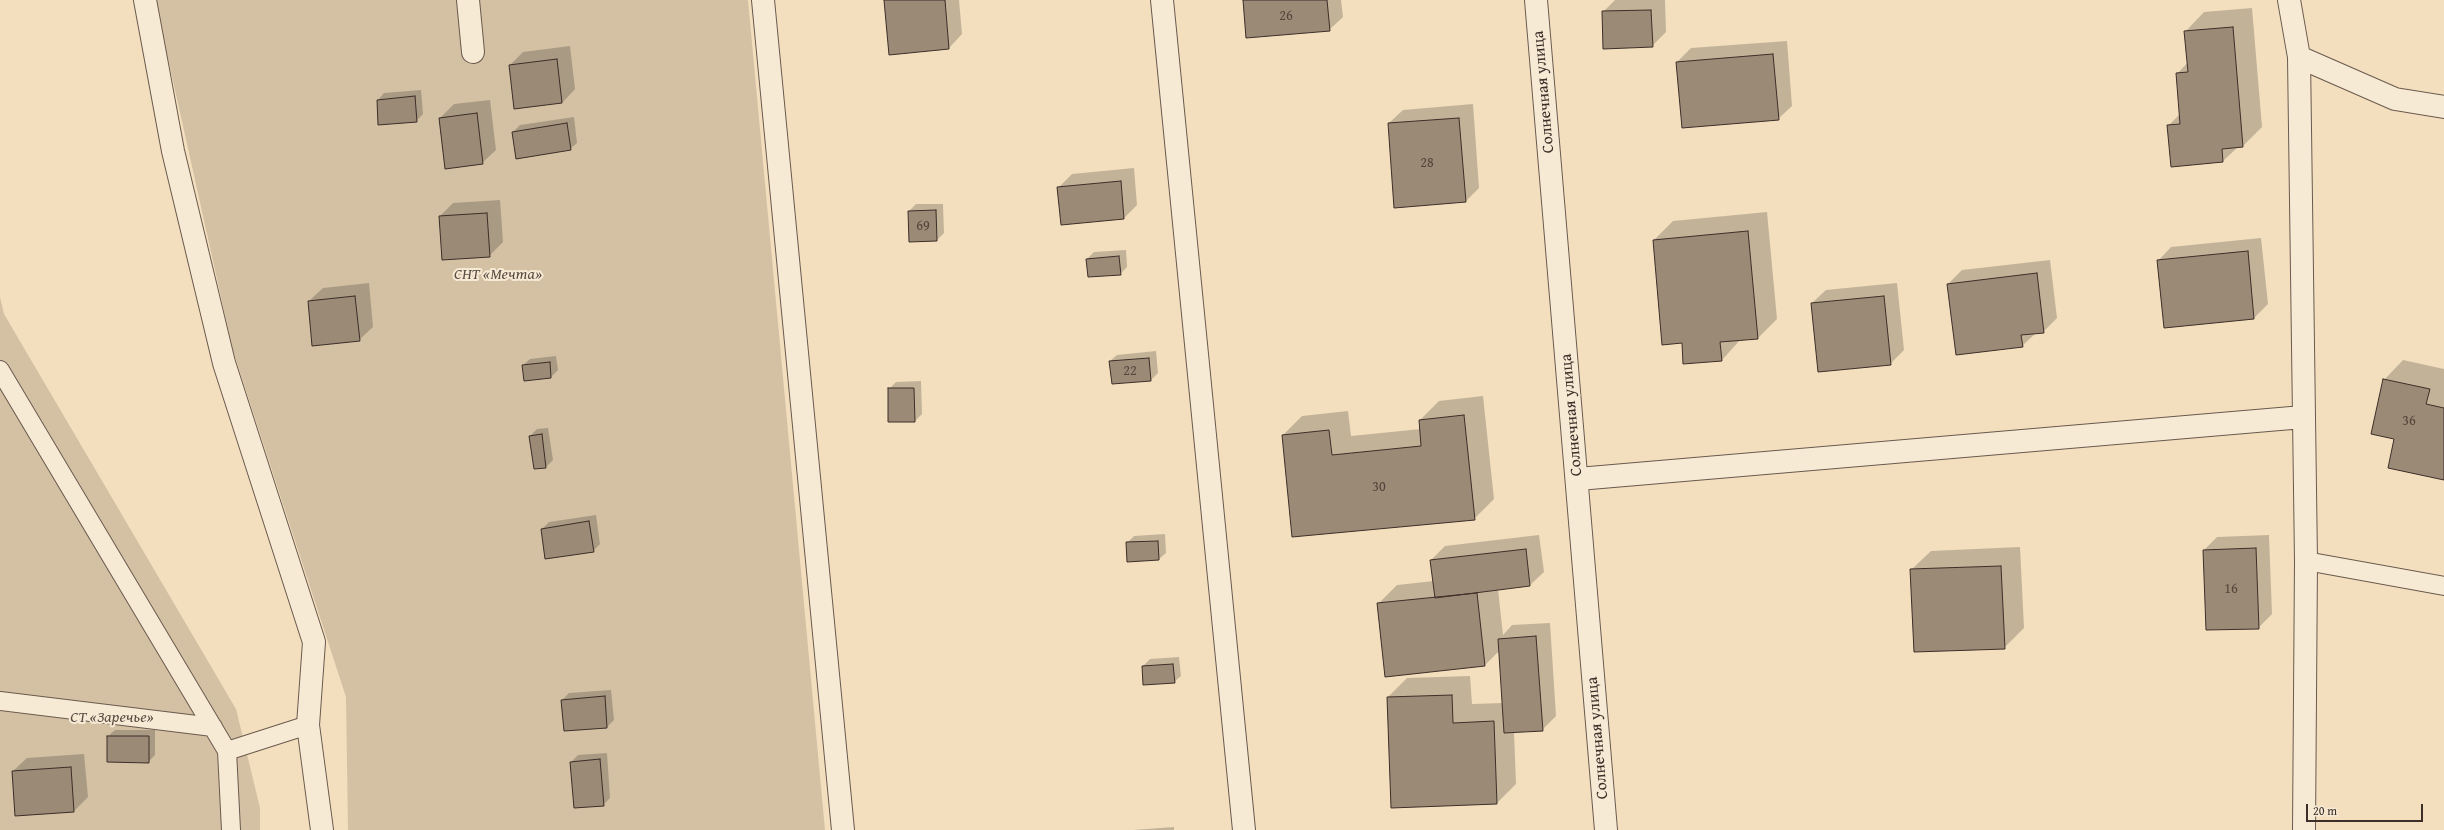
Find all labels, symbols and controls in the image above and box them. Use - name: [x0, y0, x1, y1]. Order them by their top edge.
- house number: 26: [1279, 8, 1293, 24]
- street label: Солнечная улица: [1529, 30, 1559, 154]
- house number: 28: [1420, 155, 1434, 171]
- house number: 69: [916, 218, 930, 234]
- park label: СНТ «Мечта»: [454, 265, 542, 285]
- street label: Солнечная улица: [1557, 353, 1587, 477]
- house number: 22: [1123, 363, 1137, 379]
- house number: 36: [2402, 413, 2416, 429]
- house number: 30: [1372, 479, 1386, 495]
- house number: 16: [2224, 581, 2238, 597]
- street label: Солнечная улица: [1583, 676, 1613, 800]
- park label: СТ «Заречье»: [70, 708, 154, 728]
- scale bar: [2308, 796, 2425, 822]
- text: 20 m: [2313, 802, 2337, 819]

